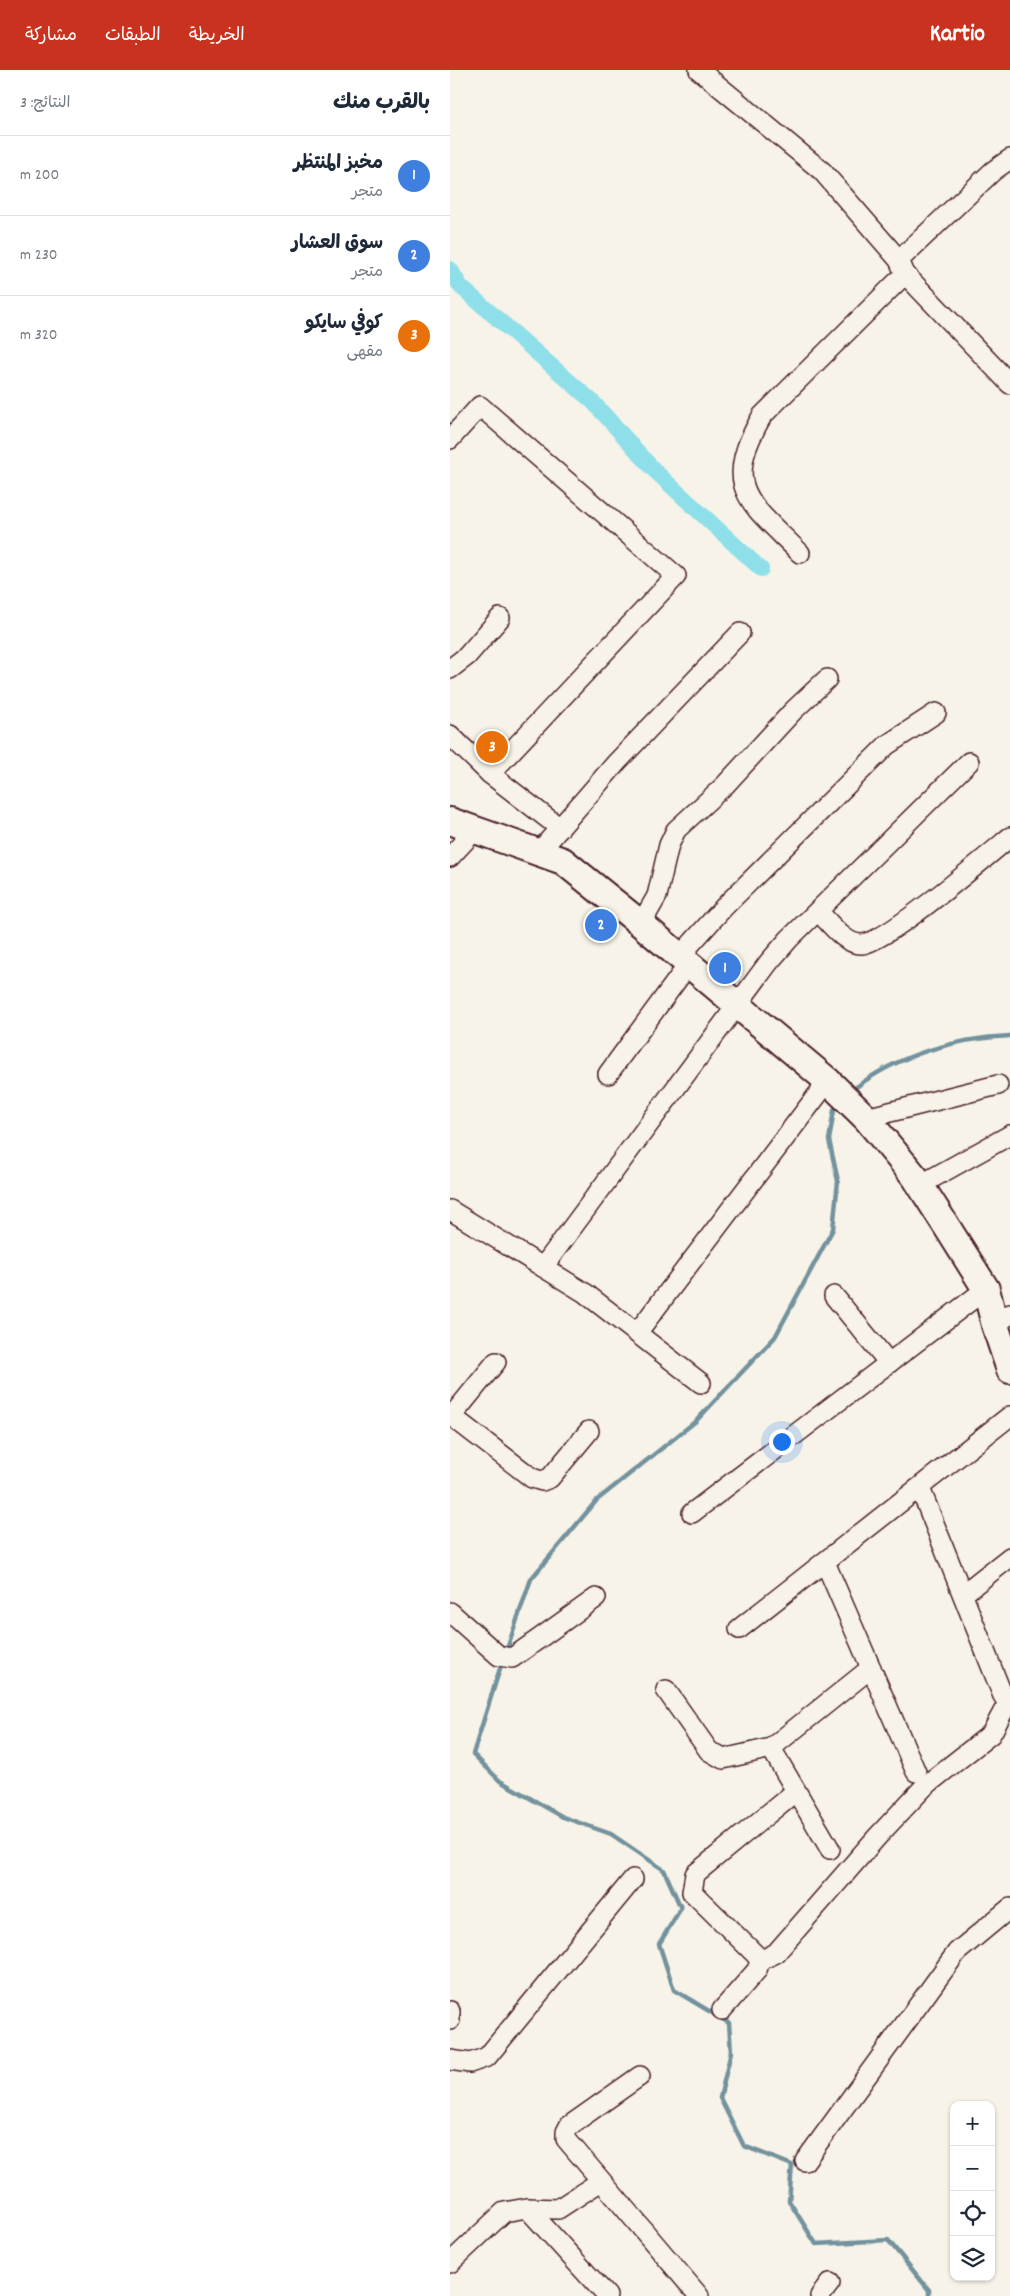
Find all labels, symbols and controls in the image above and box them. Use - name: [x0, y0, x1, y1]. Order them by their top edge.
- text: Kartio: [930, 18, 985, 52]
- text: مشاركة: [25, 24, 77, 49]
- text: الطبقات: [105, 24, 161, 49]
- text: الخريطة: [189, 24, 245, 49]
- text: بالقرب منك: [333, 89, 430, 119]
- text: النتائج: 3: [20, 92, 70, 115]
- text: مخبز المنتظر: [294, 151, 383, 178]
- text: 200 m: [20, 164, 59, 187]
- text: 1: [412, 164, 416, 187]
- text: متجر: [352, 181, 383, 204]
- text: سوق العشار: [292, 231, 383, 258]
- text: 230 m: [20, 244, 58, 267]
- text: 2: [411, 244, 418, 267]
- text: متجر: [352, 261, 383, 284]
- text: كوفي سايكو: [305, 311, 383, 338]
- text: 320 m: [20, 324, 58, 347]
- text: 3: [410, 324, 418, 347]
- text: مقهى: [346, 341, 383, 364]
- pin: 3: [476, 728, 508, 766]
- pin: 2: [585, 906, 617, 944]
- pin: 1: [709, 949, 741, 987]
- your location: [769, 1429, 795, 1455]
- map controls: [950, 2101, 995, 2281]
- button: +: [950, 2101, 995, 2146]
- button: −: [950, 2146, 995, 2191]
- button: locate: [950, 2191, 995, 2236]
- button: layers: [950, 2236, 995, 2281]

